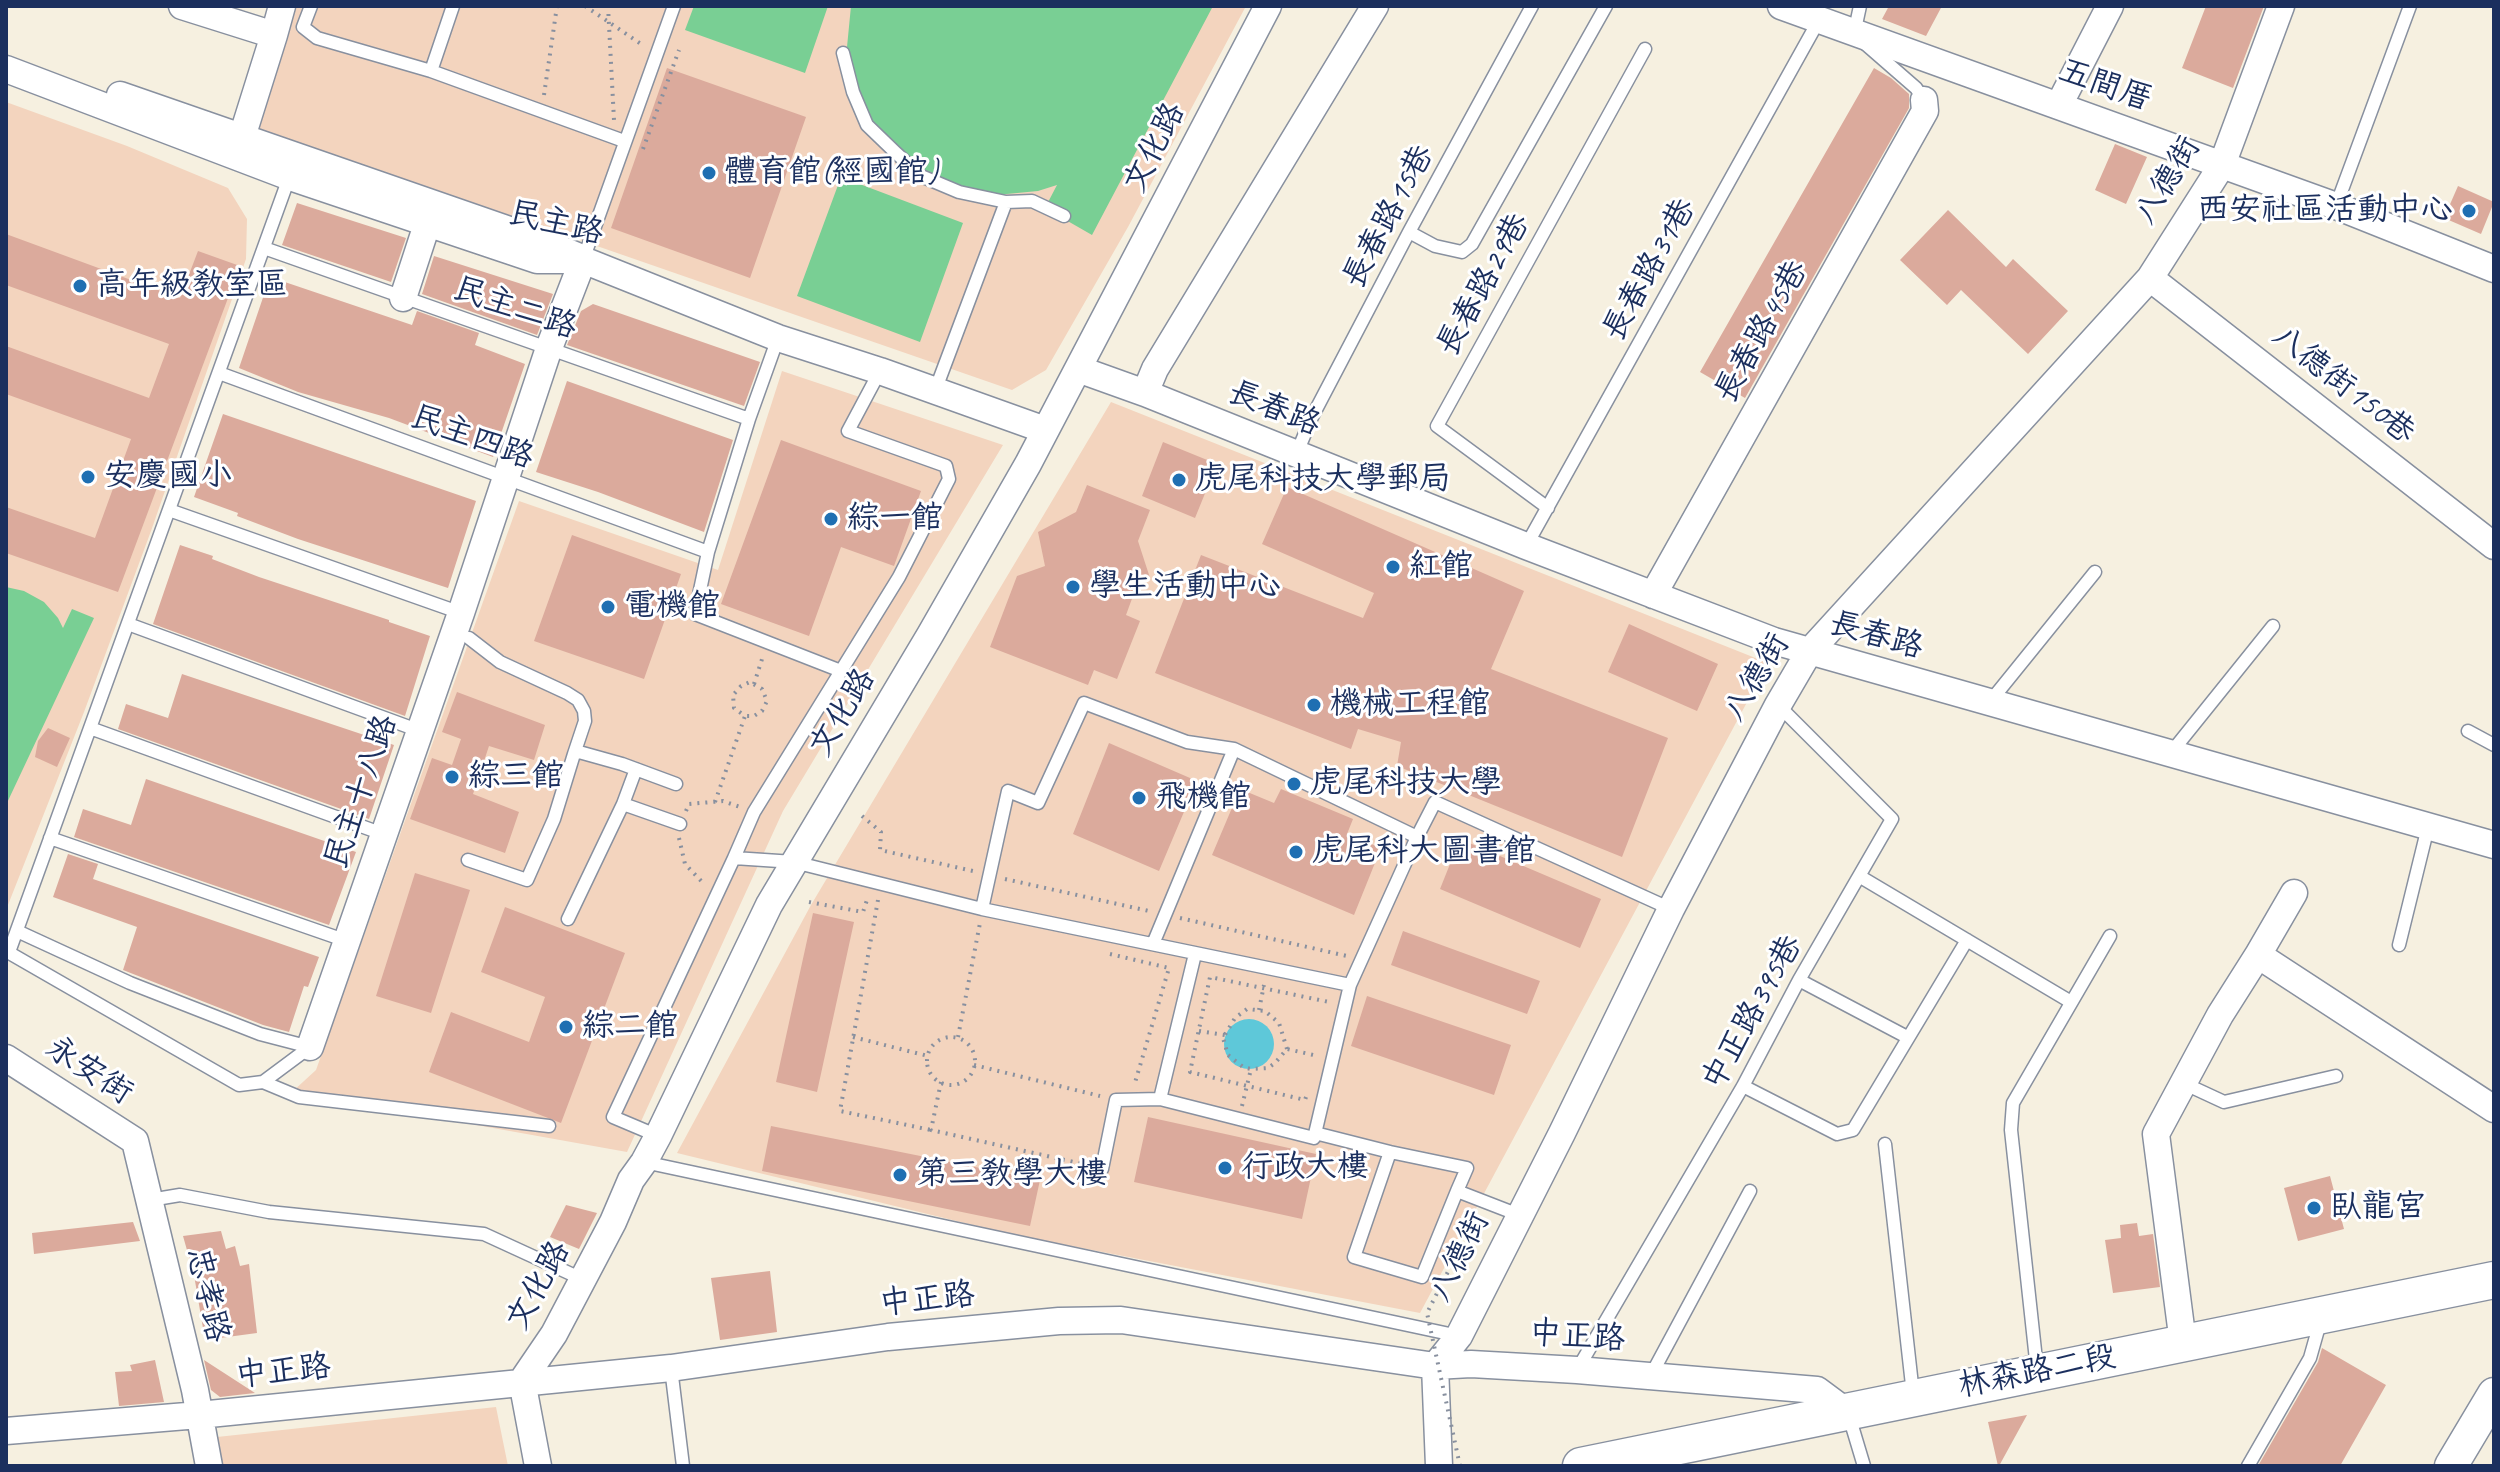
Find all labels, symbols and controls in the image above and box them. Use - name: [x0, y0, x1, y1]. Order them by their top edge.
- street label: 五間厝: [2053, 52, 2157, 120]
- street label: 文化路: [1116, 97, 1194, 199]
- street label: 八德街: [2127, 130, 2209, 232]
- street label: 長春路15巷: [1335, 139, 1443, 295]
- place label: 體育館(經國館): [725, 154, 938, 192]
- marker: 體育館(經國館): [700, 164, 718, 182]
- street label: 長春路31巷: [1595, 192, 1705, 348]
- place label: 西安社區活動中心: [2197, 192, 2453, 230]
- street label: 民主路: [505, 194, 607, 254]
- marker: 西安社區活動中心: [2460, 202, 2478, 220]
- street label: 長春路29巷: [1429, 207, 1539, 363]
- street label: 長春路45巷: [1707, 254, 1817, 410]
- place label: 高年級教室區: [96, 267, 288, 305]
- street label: 民主二路: [448, 270, 582, 348]
- marker: 高年級教室區: [71, 277, 89, 295]
- street label: 八德街150巷: [2264, 317, 2422, 453]
- street label: 長春路: [1222, 373, 1326, 445]
- street label: 民主四路: [405, 398, 539, 478]
- place label: 安慶國小: [104, 458, 232, 496]
- place label: 虎尾科技大學郵局: [1195, 461, 1451, 499]
- marker: 安慶國小: [79, 468, 97, 486]
- marker: 虎尾科技大學郵局: [1170, 471, 1188, 489]
- place label: 綜一館: [847, 500, 943, 538]
- marker: 綜一館: [822, 510, 840, 528]
- place label: 紅館: [1409, 548, 1473, 586]
- marker: 紅館: [1384, 558, 1402, 576]
- place label: 學生活動中心: [1089, 568, 1281, 606]
- marker: 學生活動中心: [1064, 578, 1082, 596]
- place label: 電機館: [624, 588, 720, 626]
- marker: 電機館: [599, 598, 617, 616]
- street label: 長春路: [1825, 604, 1927, 668]
- street label: 八德街: [1716, 627, 1798, 729]
- street label: 文化路: [802, 662, 884, 764]
- place label: 機械工程館: [1330, 686, 1490, 724]
- marker: 機械工程館: [1305, 696, 1323, 714]
- street label: 民主十八路: [318, 710, 406, 874]
- place label: 綜三館: [468, 758, 564, 796]
- place label: 虎尾科技大學: [1310, 765, 1502, 803]
- marker: 綜三館: [443, 768, 461, 786]
- marker: 虎尾科技大學: [1285, 775, 1303, 793]
- place label: 飛機館: [1155, 779, 1251, 817]
- marker: 飛機館: [1130, 789, 1148, 807]
- place label: 虎尾科大圖書館: [1312, 833, 1536, 871]
- marker: 虎尾科大圖書館: [1287, 843, 1305, 861]
- street label: 中正路395巷: [1695, 929, 1811, 1097]
- place label: 綜二館: [582, 1008, 678, 1046]
- marker: 綜二館: [557, 1018, 575, 1036]
- street label: 永安街: [38, 1029, 140, 1113]
- place label: 行政大樓: [1241, 1149, 1369, 1187]
- place label: 第三教學大樓: [916, 1156, 1108, 1194]
- marker: 行政大樓: [1216, 1159, 1234, 1177]
- marker: 第三教學大樓: [891, 1166, 909, 1184]
- place label: 臥龍宮: [2330, 1189, 2426, 1227]
- marker: 臥龍宮: [2305, 1199, 2323, 1217]
- street label: 八德街: [1422, 1205, 1498, 1309]
- street label: 文化路: [499, 1235, 579, 1337]
- street label: 忠孝路: [177, 1244, 237, 1346]
- street label: 中正路: [877, 1276, 977, 1324]
- street label: 中正路: [1528, 1314, 1626, 1360]
- street label: 林森路二段: [1955, 1338, 2119, 1406]
- street label: 中正路: [233, 1348, 333, 1396]

